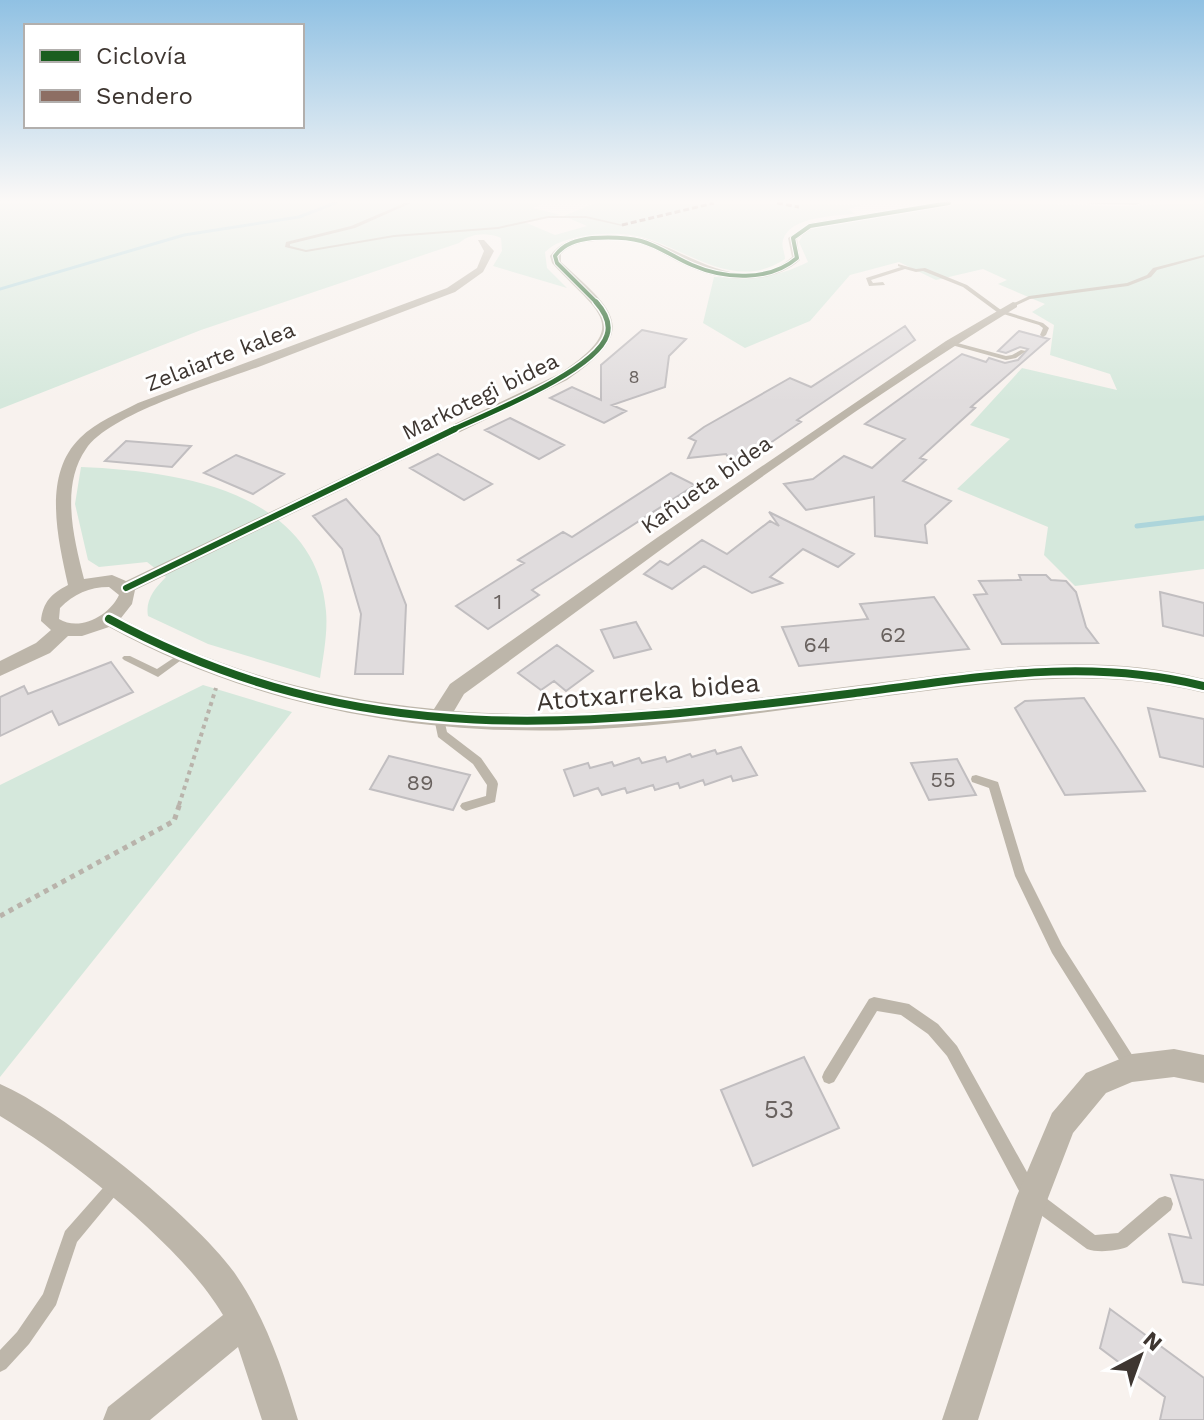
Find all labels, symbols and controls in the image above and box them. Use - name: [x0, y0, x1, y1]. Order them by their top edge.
- legend: [24, 24, 304, 128]
- text: Ciclovía: [96, 42, 186, 70]
- text: Sendero: [96, 82, 193, 110]
- street label: Zelaiarte kalea: [142, 317, 298, 396]
- street label: Markotegi bidea: [398, 348, 562, 445]
- house number: 8: [628, 366, 640, 387]
- street label: Kañueta bidea: [636, 430, 776, 539]
- house number: 1: [494, 589, 502, 614]
- house number: 62: [880, 622, 906, 647]
- house number: 64: [804, 632, 830, 657]
- street label: Atotxarreka bidea: [535, 667, 761, 717]
- house number: 55: [930, 767, 956, 792]
- house number: 89: [406, 770, 434, 795]
- house number: 53: [764, 1094, 794, 1124]
- north arrow: [1100, 1316, 1180, 1396]
- text: N: [1138, 1326, 1167, 1356]

